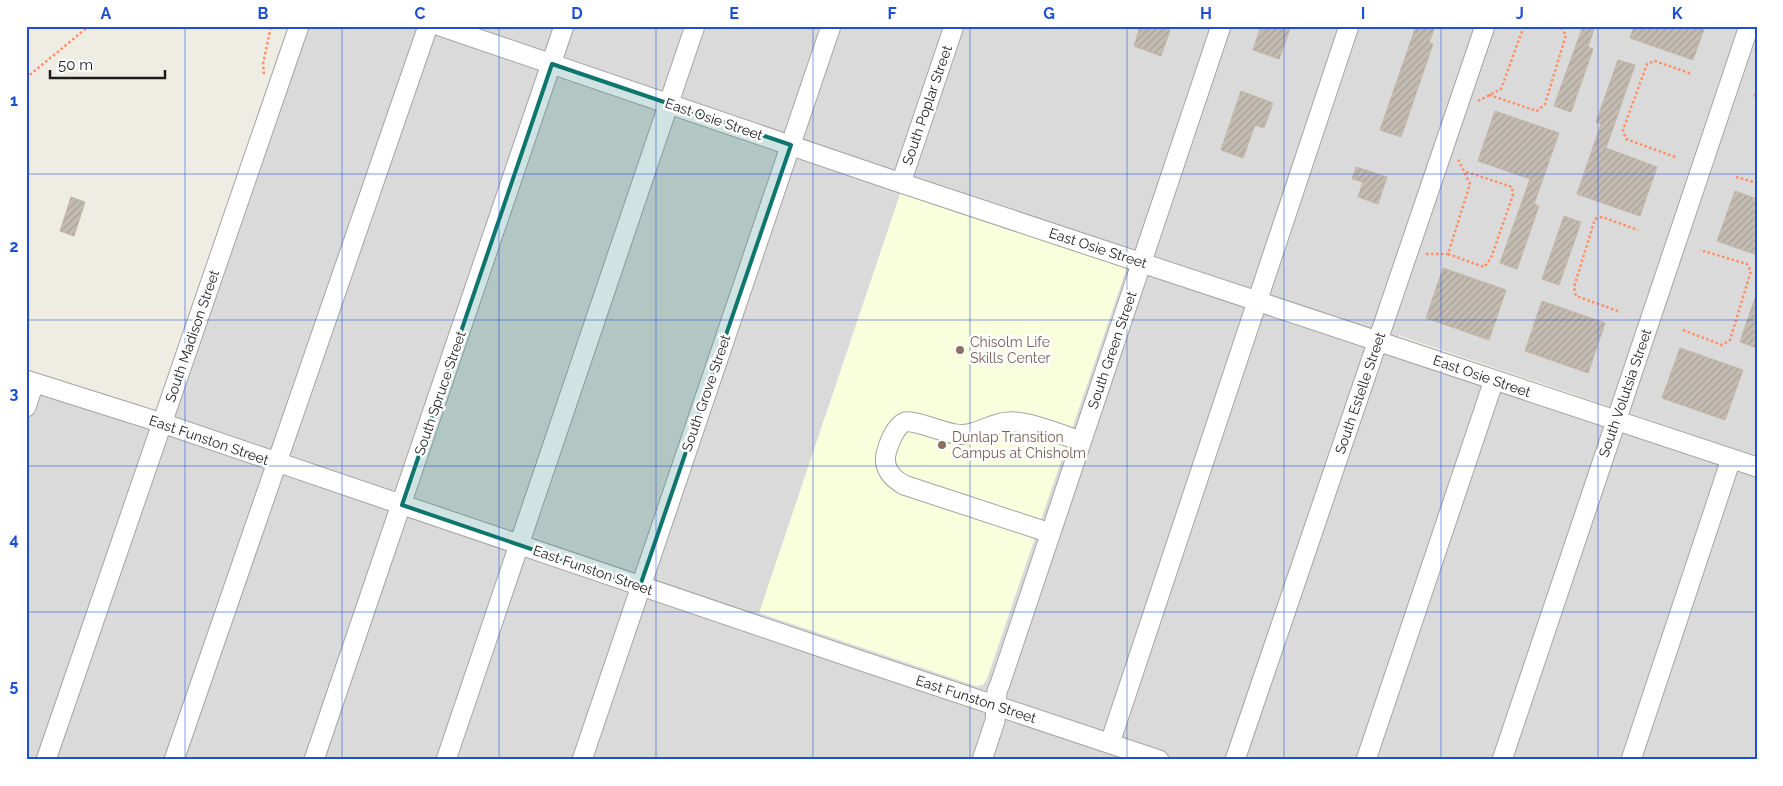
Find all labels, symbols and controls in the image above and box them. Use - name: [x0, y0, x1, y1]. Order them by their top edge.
- text: A: [101, 4, 112, 23]
- text: B: [258, 4, 269, 23]
- text: C: [415, 4, 426, 23]
- text: D: [571, 4, 583, 23]
- text: E: [729, 4, 739, 23]
- text: F: [887, 4, 897, 23]
- text: G: [1043, 4, 1055, 23]
- text: H: [1200, 4, 1212, 23]
- text: I: [1361, 4, 1365, 23]
- text: J: [1516, 4, 1524, 23]
- text: K: [1672, 4, 1683, 23]
- street label: South Poplar Street: [899, 43, 955, 167]
- scale bar: [50, 48, 165, 80]
- text: 50 m: [58, 56, 93, 74]
- text: 1: [10, 91, 18, 110]
- street label: East Osie Street: [663, 95, 765, 143]
- street label: East Osie Street: [1047, 225, 1149, 271]
- text: 2: [9, 237, 19, 256]
- street label: South Madison Street: [162, 267, 222, 404]
- street label: South Green Street: [1084, 289, 1140, 411]
- street label: South Volutsia Street: [1596, 326, 1655, 459]
- street label: South Spruce Street: [411, 329, 469, 457]
- street label: South Estelle Street: [1332, 330, 1388, 456]
- street label: South Grove Street: [679, 332, 734, 453]
- place label: Chisolm Life Skills Center: [970, 334, 1051, 366]
- marker: Chisolm Life Skills Center: [954, 344, 966, 356]
- street label: East Osie Street: [1431, 352, 1533, 400]
- text: 3: [10, 384, 19, 403]
- street label: East Funston Street: [147, 412, 271, 468]
- place label: Dunlap Transition Campus at Chisholm: [952, 429, 1086, 461]
- marker: Dunlap Transition Campus at Chisholm: [936, 439, 948, 451]
- text: 4: [9, 530, 19, 549]
- street label: East Funston Street: [531, 542, 655, 598]
- street label: East Funston Street: [914, 672, 1038, 726]
- text: 5: [10, 676, 19, 695]

